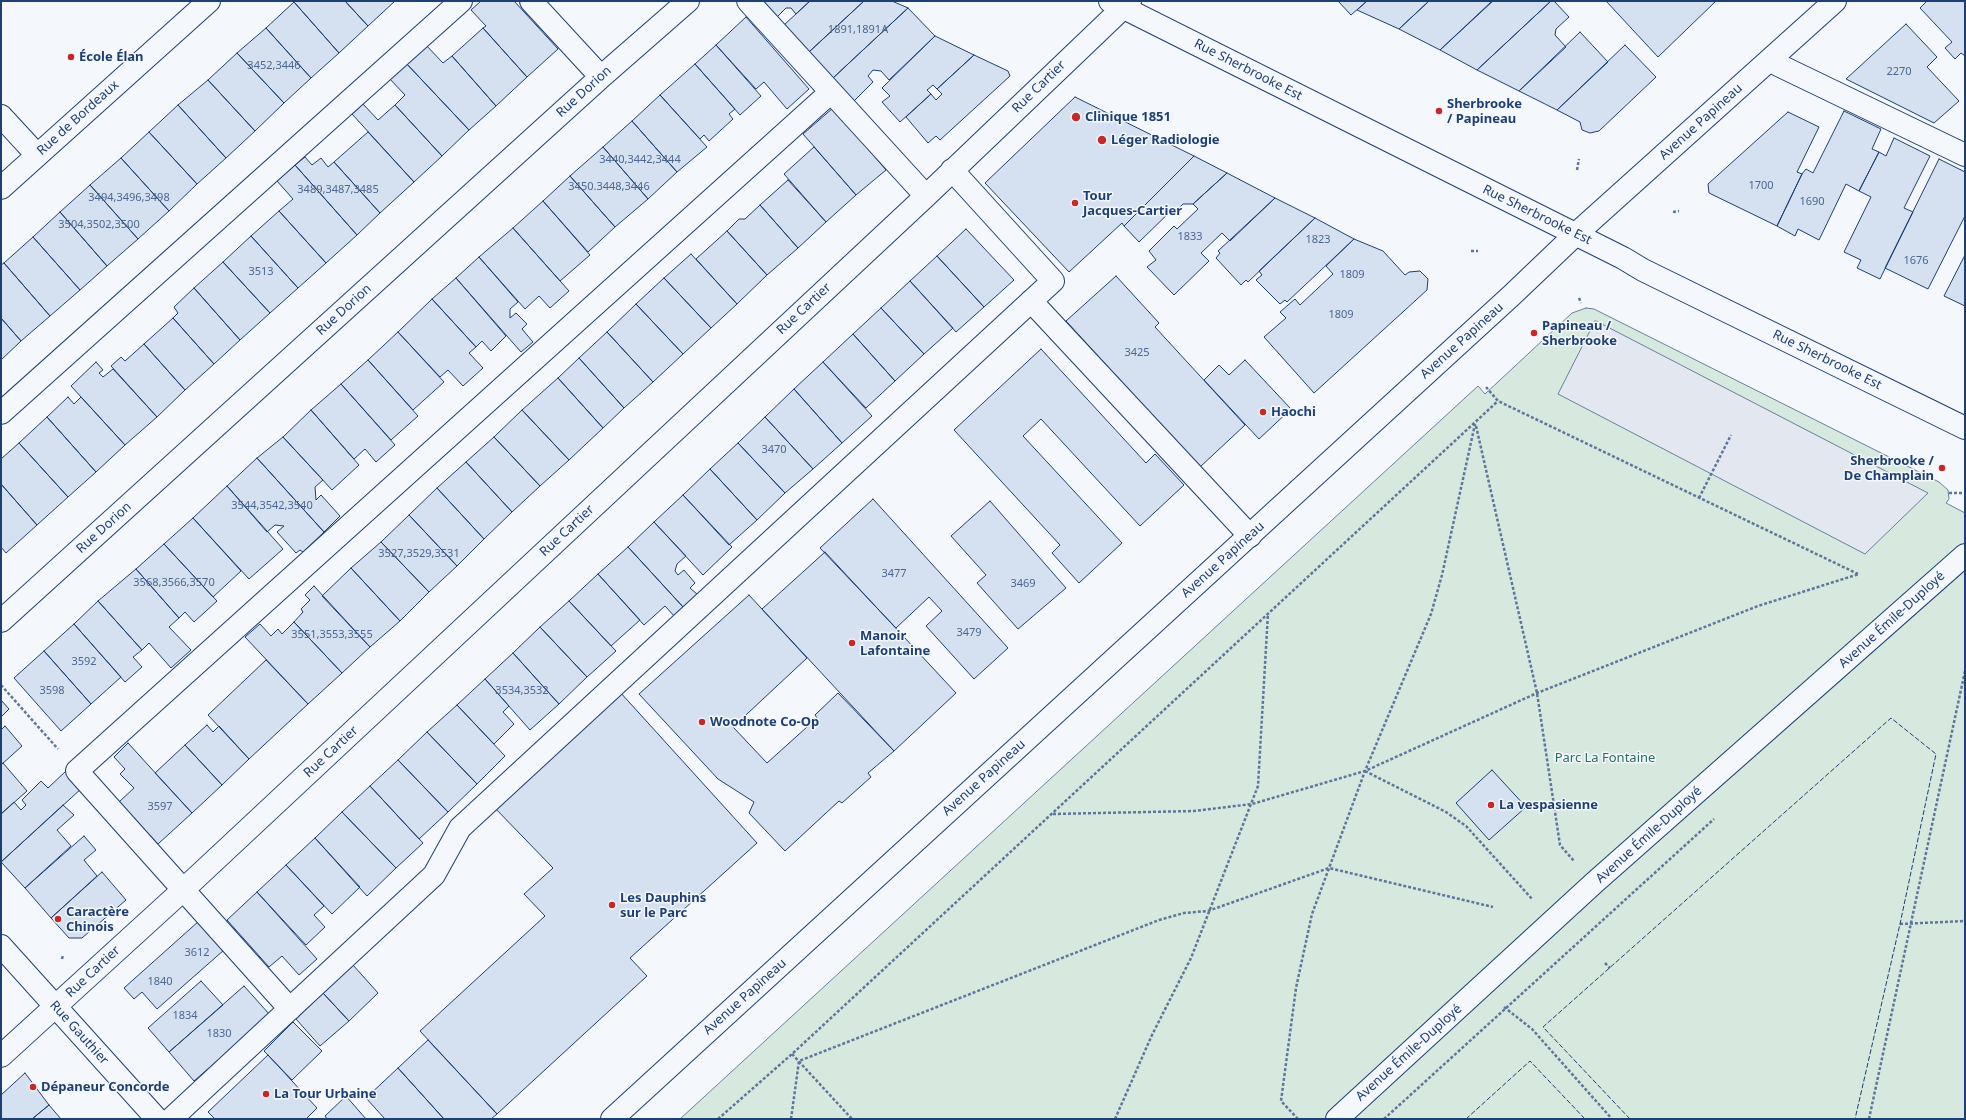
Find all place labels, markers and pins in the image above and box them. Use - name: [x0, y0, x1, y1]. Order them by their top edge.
- place label: École Élan: [79, 49, 144, 65]
- marker: École Élan: [66, 52, 76, 62]
- place label: Sherbrooke / Papineau: [1447, 96, 1522, 127]
- marker: Sherbrooke / Papineau: [1434, 106, 1444, 116]
- place label: Clinique 1851: [1085, 109, 1171, 125]
- marker: Clinique 1851: [1070, 111, 1082, 123]
- place label: Léger Radiologie: [1111, 132, 1220, 148]
- marker: Léger Radiologie: [1096, 134, 1108, 146]
- place label: Tour Jacques-Cartier: [1083, 188, 1182, 219]
- marker: Tour Jacques-Cartier: [1070, 198, 1080, 208]
- place label: Papineau / Sherbrooke: [1542, 318, 1617, 349]
- marker: Papineau / Sherbrooke: [1529, 328, 1539, 338]
- place label: Haochi: [1271, 404, 1316, 420]
- marker: Haochi: [1258, 407, 1268, 417]
- place label: Sherbrooke / De Champlain: [1844, 453, 1934, 484]
- marker: Sherbrooke / De Champlain: [1937, 463, 1947, 473]
- place label: Manoir Lafontaine: [860, 628, 930, 659]
- marker: Manoir Lafontaine: [847, 638, 857, 648]
- place label: Woodnote Co-Op: [710, 714, 819, 730]
- marker: Woodnote Co-Op: [697, 717, 707, 727]
- place label: La vespasienne: [1499, 797, 1598, 813]
- marker: La vespasienne: [1486, 800, 1496, 810]
- place label: Les Dauphins sur le Parc: [620, 890, 706, 921]
- marker: Les Dauphins sur le Parc: [607, 900, 617, 910]
- place label: Caractère Chinois: [66, 904, 129, 935]
- marker: Caractère Chinois: [53, 914, 63, 924]
- place label: Dépaneur Concorde: [41, 1079, 169, 1095]
- marker: Dépaneur Concorde: [28, 1082, 38, 1092]
- place label: La Tour Urbaine: [274, 1086, 377, 1102]
- marker: La Tour Urbaine: [261, 1089, 271, 1099]

